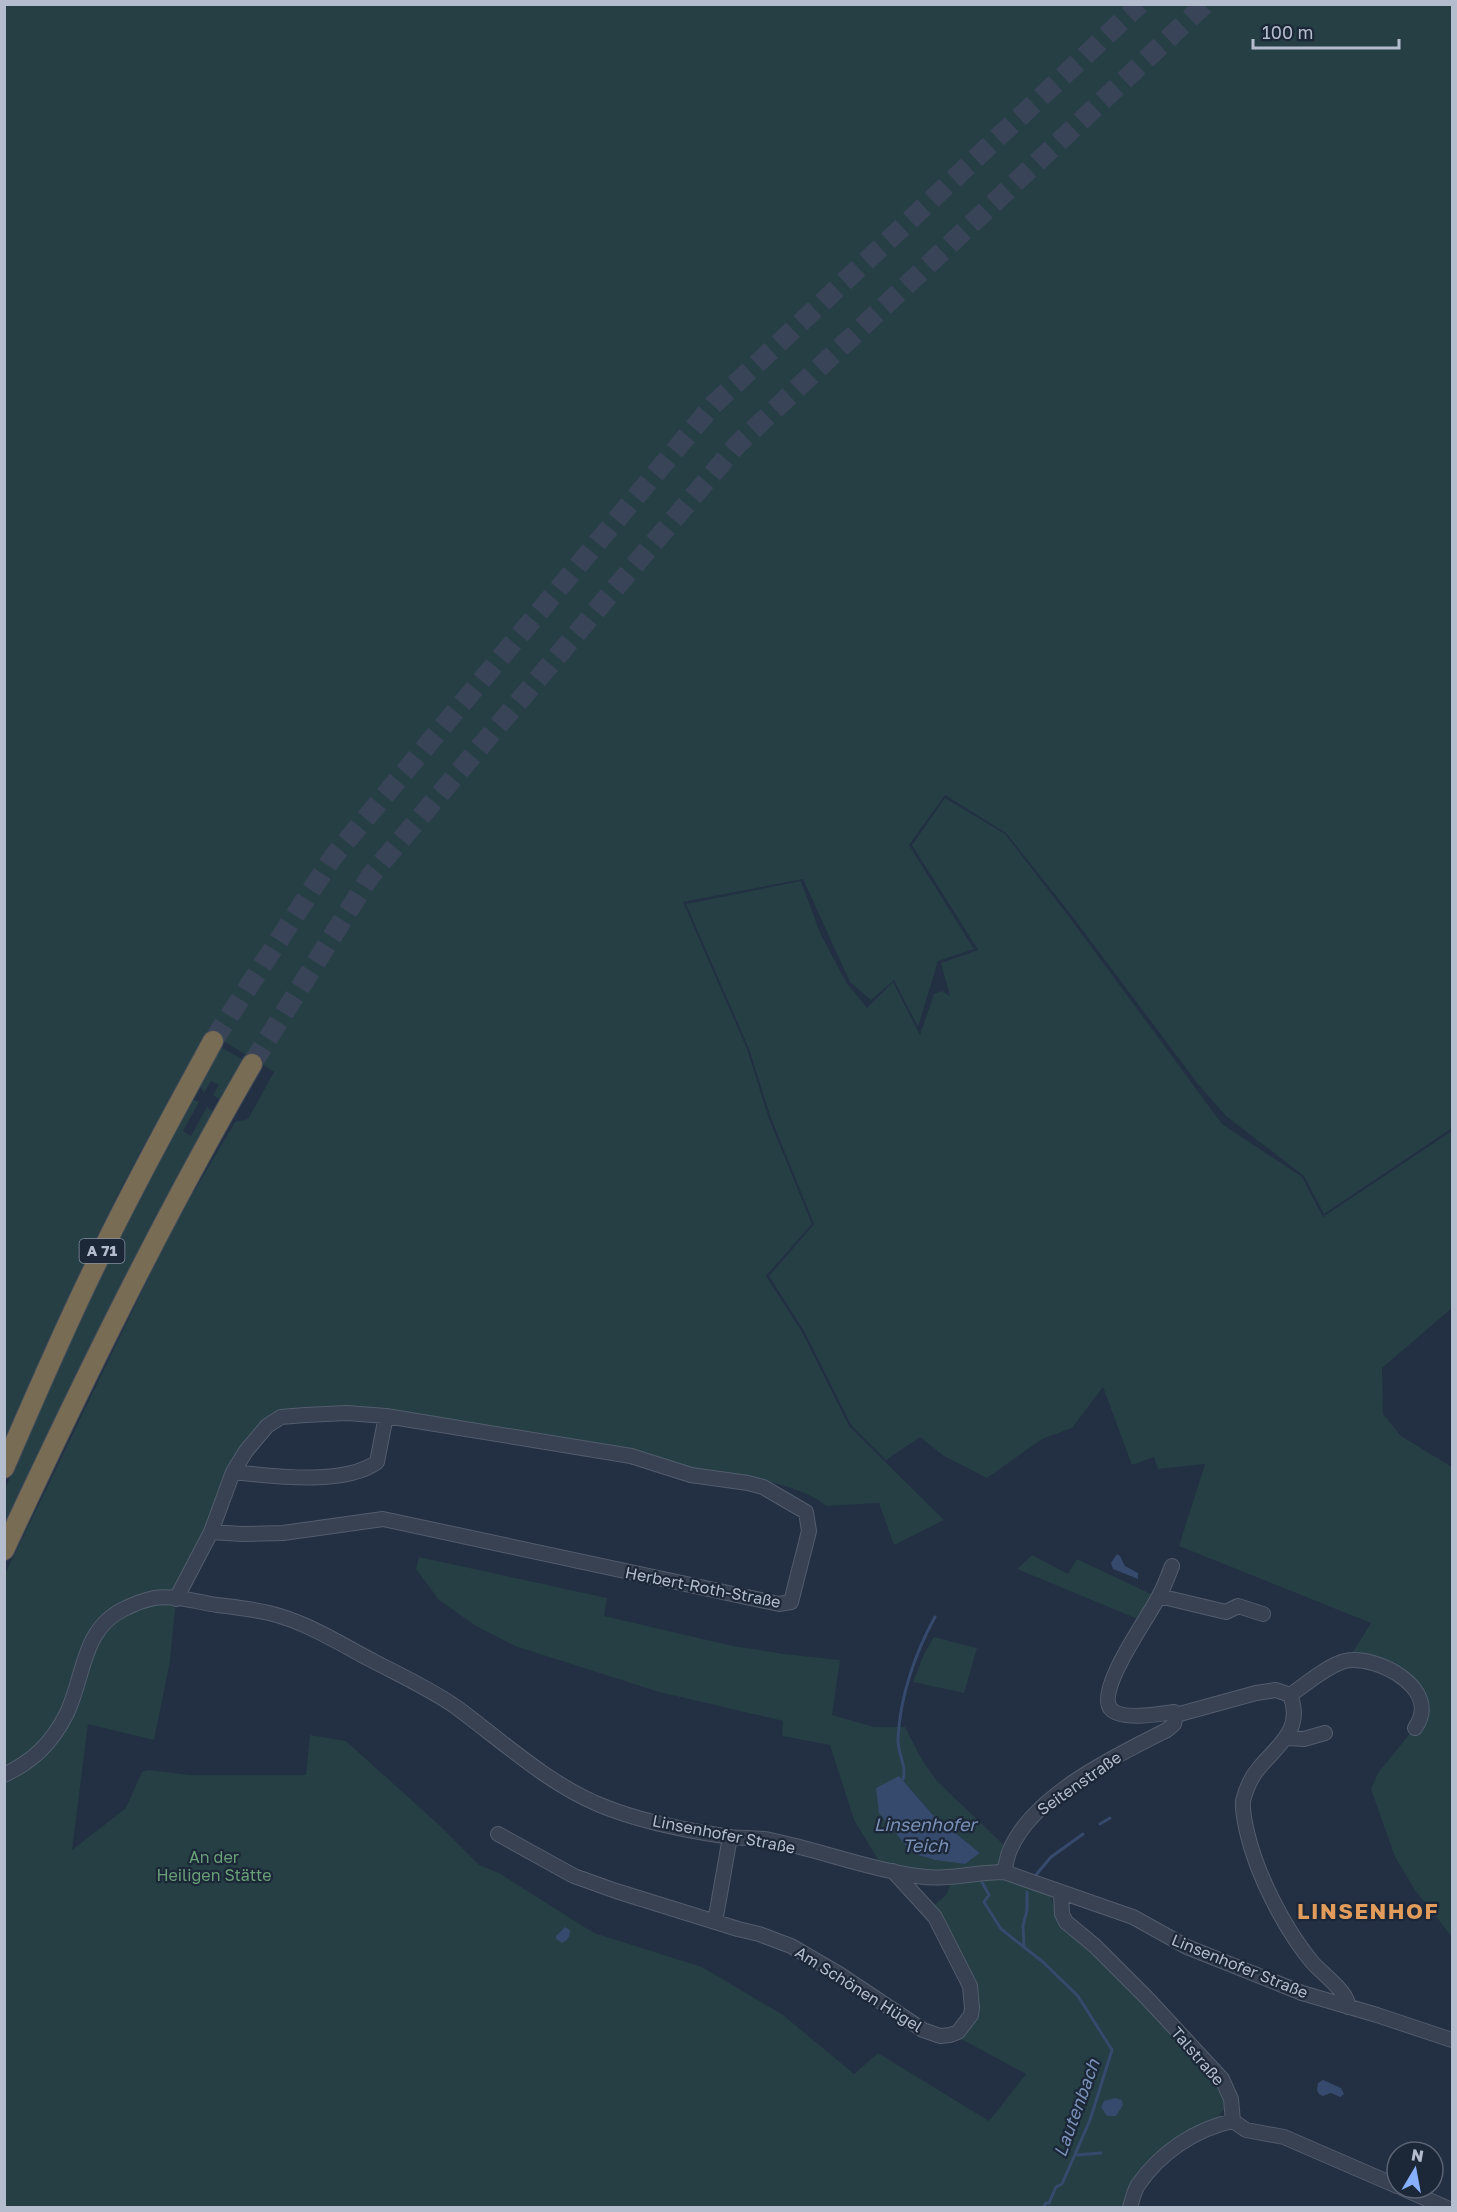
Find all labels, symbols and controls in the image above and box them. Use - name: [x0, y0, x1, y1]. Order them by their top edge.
- scale bar: [1253, 12, 1398, 50]
- text: 100 m: [1262, 21, 1313, 43]
- road number: A 71: [80, 1239, 124, 1263]
- street label: Herbert-Roth-Straße: [623, 1562, 783, 1612]
- street label: Seitenstraße: [1033, 1747, 1125, 1819]
- street label: Linsenhofer Straße: [651, 1810, 797, 1858]
- water label: Linsenhofer Teich: [874, 1813, 979, 1856]
- park label: An der Heiligen Stätte: [156, 1847, 272, 1885]
- district label: LINSENHOF: [1297, 1897, 1439, 1924]
- street label: Linsenhofer Straße: [1169, 1930, 1311, 2002]
- street label: Am Schönen Hügel: [792, 1942, 926, 2036]
- street label: Talstraße: [1167, 2023, 1229, 2089]
- water label: Lautenbach: [1048, 2055, 1104, 2160]
- north arrow: [1385, 2140, 1445, 2200]
- text: N: [1410, 2144, 1425, 2166]

